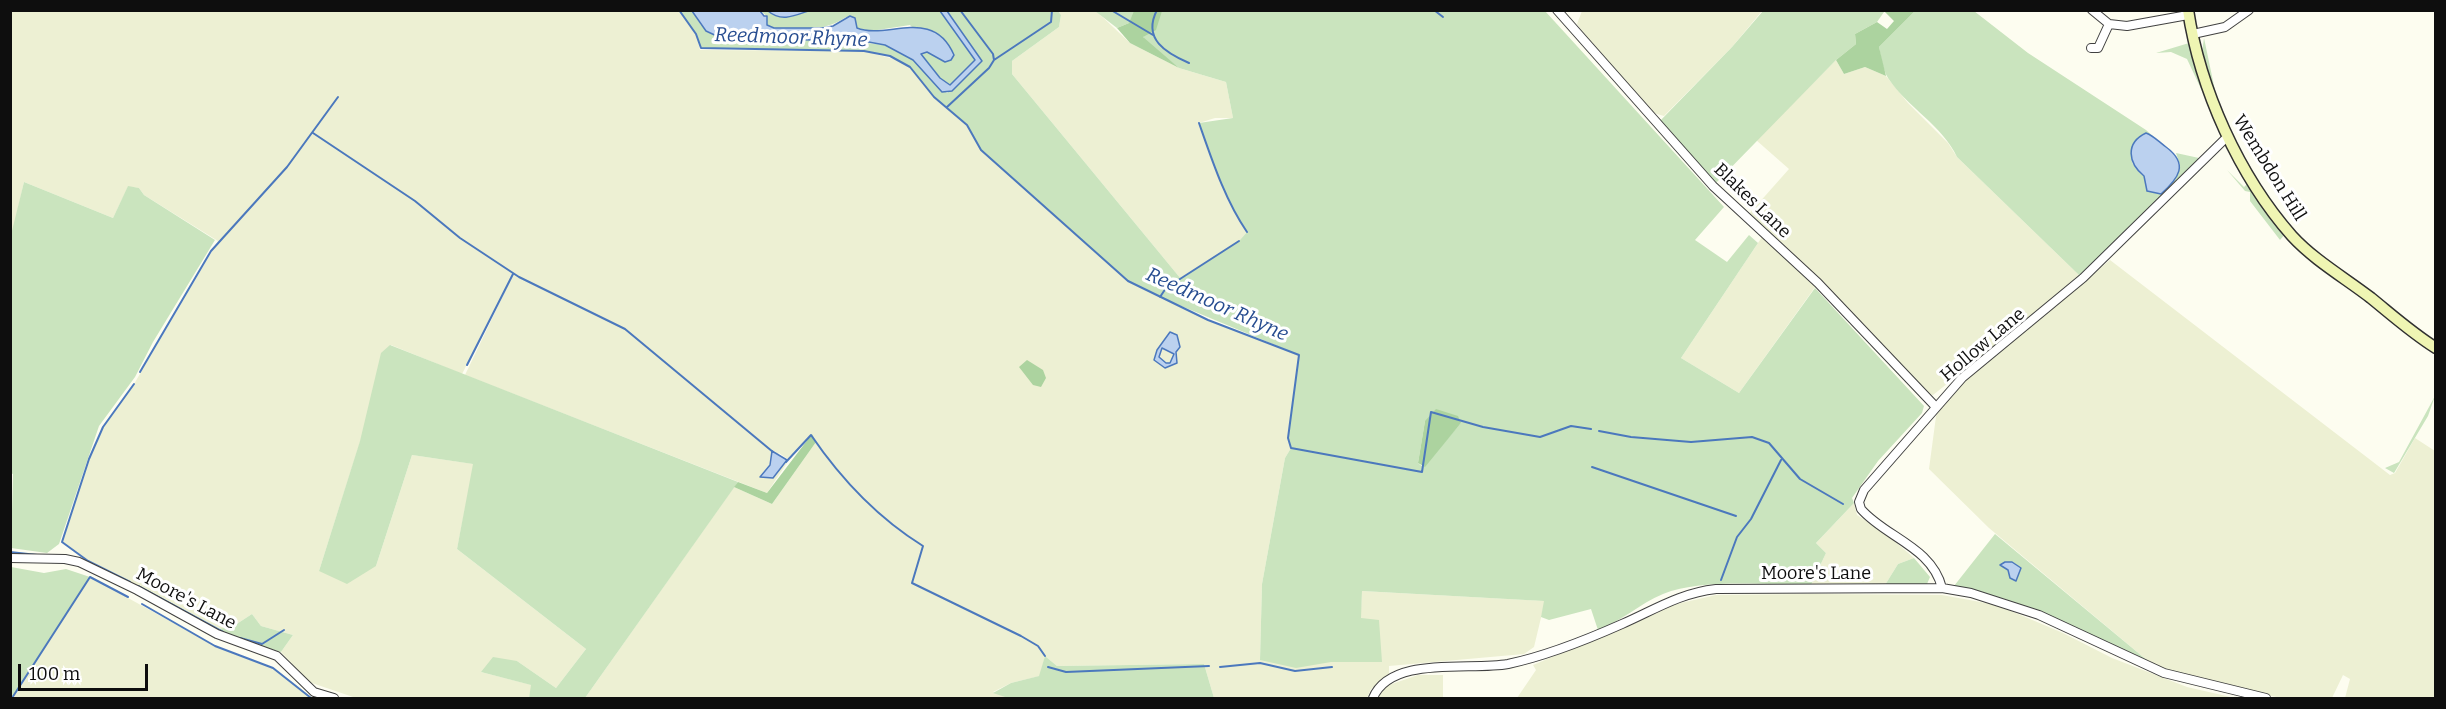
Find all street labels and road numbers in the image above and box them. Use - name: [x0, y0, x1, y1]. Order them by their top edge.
- street label: Wembdon Hill: [2228, 111, 2310, 225]
- street label: Blakes Lane: [1709, 159, 1795, 243]
- street label: Hollow Lane: [1936, 303, 2030, 387]
- street label: Moore's Lane: [1761, 563, 1871, 585]
- street label: Moore's Lane: [132, 564, 240, 634]

